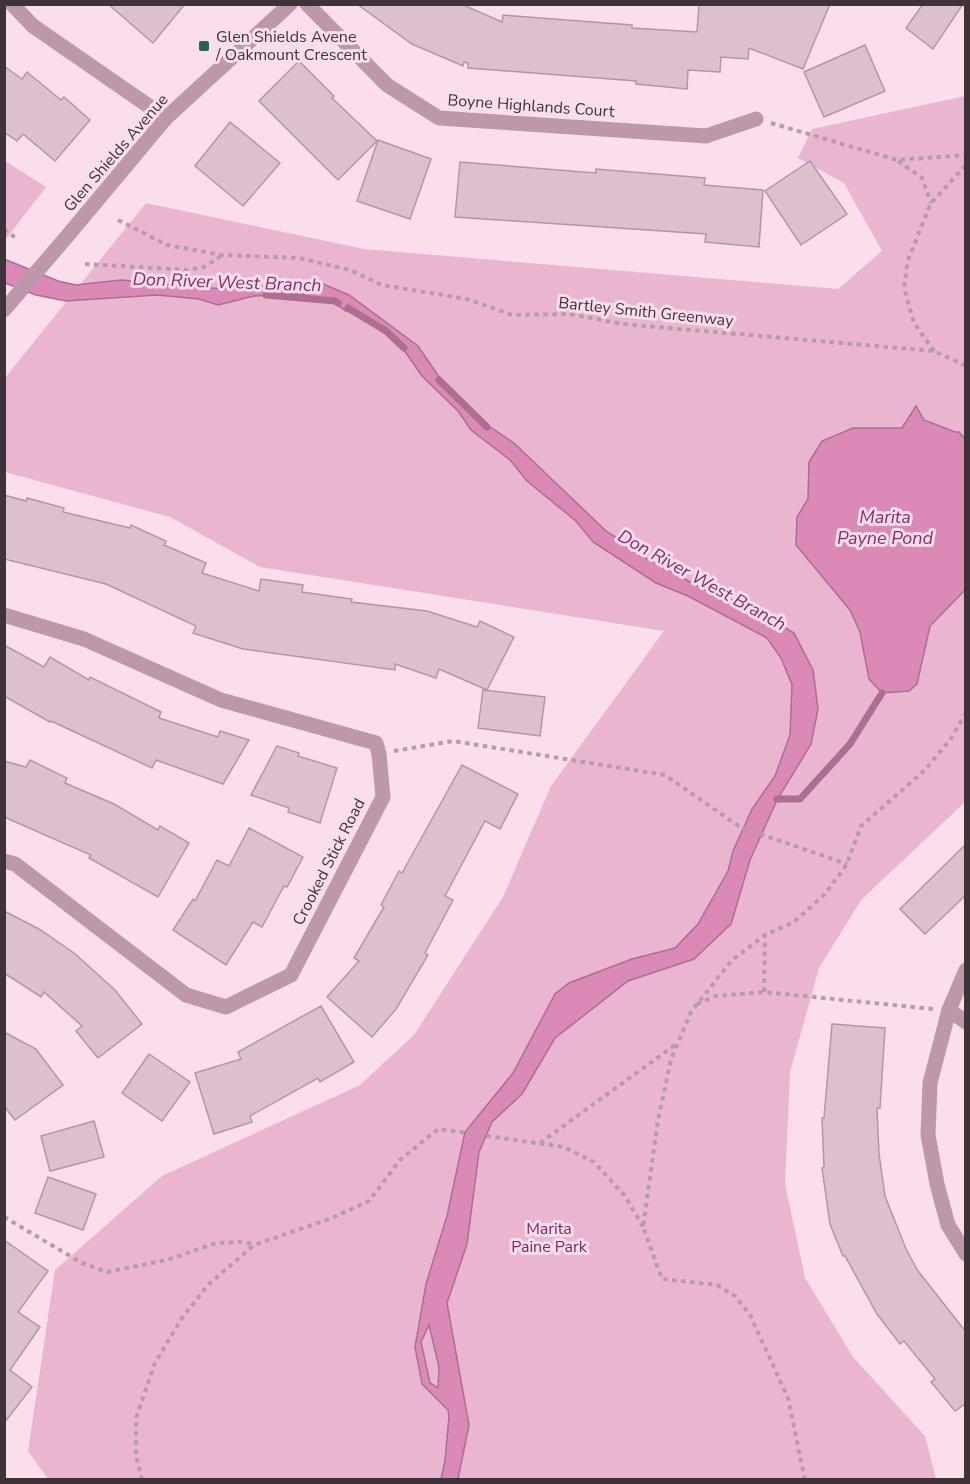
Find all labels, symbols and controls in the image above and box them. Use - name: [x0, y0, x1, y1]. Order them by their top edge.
- place label: Glen Shields Avene / Oakmount Crescent: [215, 26, 367, 66]
- marker: Glen Shields Avene / Oakmount Crescent: [197, 39, 211, 53]
- street label: Glen Shields Avenue: [59, 89, 173, 217]
- street label: Boyne Highlands Court: [447, 89, 616, 123]
- water label: Don River West Branch: [132, 267, 322, 297]
- street label: Bartley Smith Greenway: [557, 292, 735, 332]
- water label: Marita Payne Pond: [837, 505, 933, 550]
- water label: Don River West Branch: [614, 524, 790, 636]
- street label: Crooked Stick Road: [287, 795, 371, 929]
- park label: Marita Paine Park: [511, 1218, 588, 1258]

